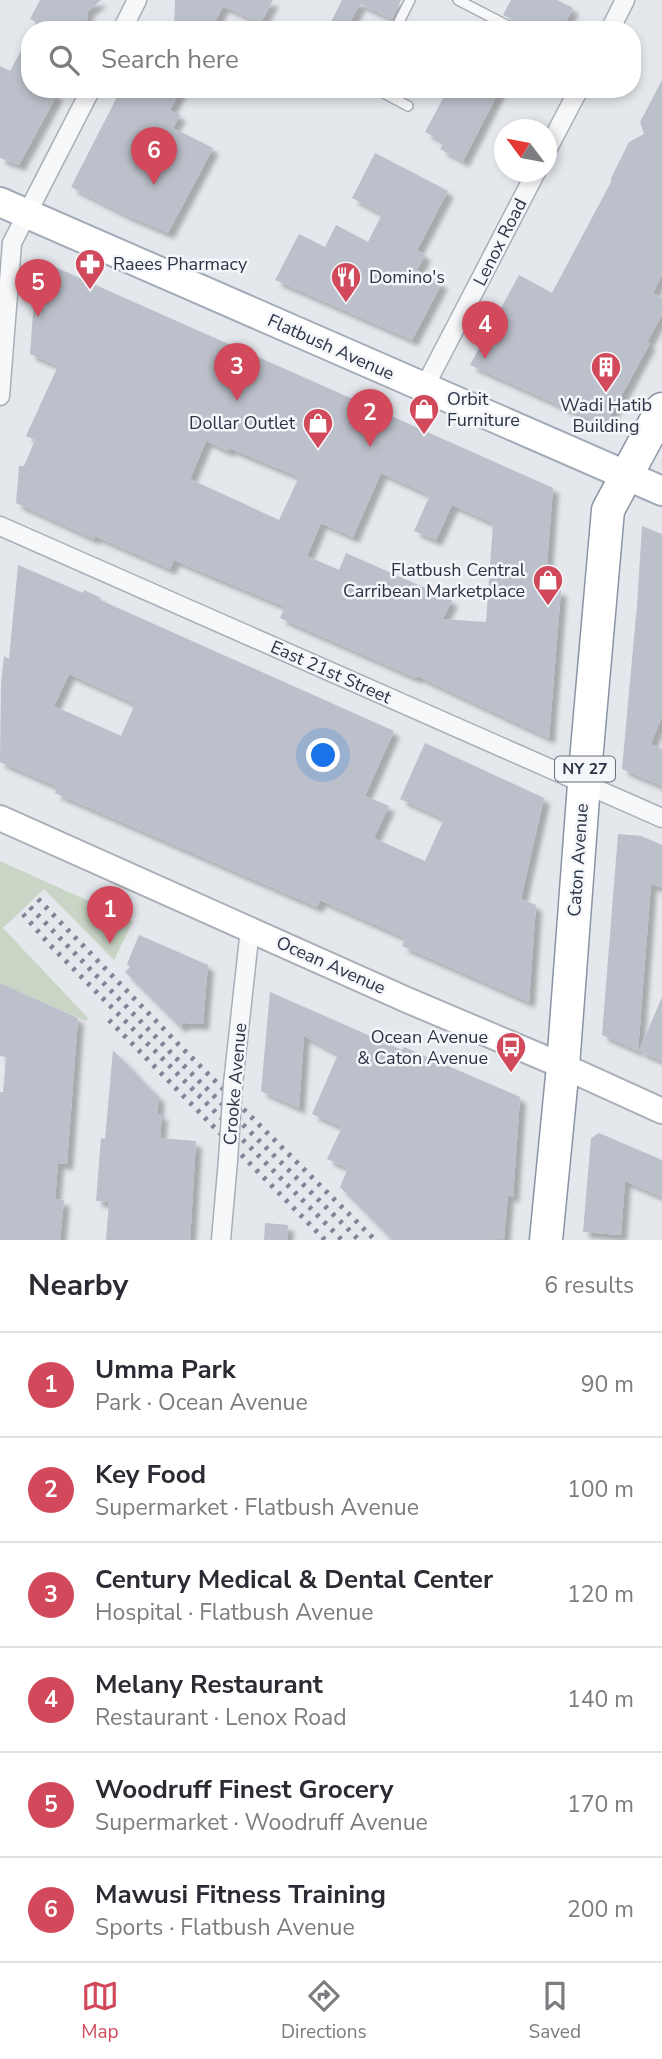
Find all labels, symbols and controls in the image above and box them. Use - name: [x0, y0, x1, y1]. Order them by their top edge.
- search box: [21, 21, 641, 98]
- icon: search: [45, 41, 83, 79]
- text: Search here: [101, 42, 239, 77]
- north arrow: [494, 119, 557, 182]
- pin: 6: [131, 127, 177, 185]
- street label: Lenox Road: [468, 194, 532, 290]
- pharmacy icon: Raees Pharmacy: [73, 247, 107, 291]
- place label: Raees Pharmacy: [113, 252, 248, 276]
- pin: 5: [15, 259, 61, 317]
- restaurant icon: Domino's: [329, 260, 363, 304]
- place label: Domino's: [369, 265, 445, 289]
- pin: 4: [462, 301, 508, 359]
- street label: Flatbush Avenue: [264, 308, 398, 386]
- pin: 3: [214, 343, 260, 401]
- building icon: Wadi Hatib Building: [589, 350, 623, 394]
- place label: Orbit Furniture: [447, 387, 520, 432]
- pin: 2: [347, 389, 393, 447]
- shop icon: Orbit Furniture: [407, 392, 441, 436]
- place label: Wadi Hatib Building: [560, 393, 652, 438]
- shop icon: Dollar Outlet: [301, 406, 335, 450]
- place label: Dollar Outlet: [189, 411, 296, 435]
- place label: Flatbush Central Carribean Marketplace: [343, 558, 526, 603]
- shop icon: Flatbush Central Carribean Marketplace: [531, 563, 565, 607]
- street label: East 21st Street: [267, 635, 396, 710]
- your location: [306, 738, 340, 772]
- road number: NY 27: [555, 756, 615, 782]
- street label: Caton Avenue: [562, 802, 594, 918]
- pin: 1: [87, 886, 133, 944]
- street label: Ocean Avenue: [273, 930, 389, 1000]
- street label: Crooke Avenue: [218, 1022, 252, 1146]
- place label: Ocean Avenue & Caton Avenue: [357, 1025, 488, 1070]
- bus stop icon: Ocean Avenue & Caton Avenue: [494, 1030, 528, 1074]
- text: Nearby: [28, 1265, 128, 1306]
- text: 6 results: [544, 1270, 634, 1301]
- text: Umma Park: [95, 1352, 236, 1387]
- text: 1: [44, 1369, 58, 1400]
- text: 90 m: [581, 1369, 634, 1400]
- text: Park · Ocean Avenue: [95, 1387, 308, 1418]
- text: Key Food: [95, 1457, 206, 1492]
- text: 2: [44, 1474, 58, 1505]
- text: 100 m: [567, 1474, 634, 1505]
- text: Supermarket · Flatbush Avenue: [95, 1492, 419, 1523]
- text: Century Medical & Dental Center: [95, 1562, 493, 1597]
- text: 3: [44, 1579, 58, 1610]
- text: 120 m: [567, 1579, 634, 1610]
- text: Hospital · Flatbush Avenue: [95, 1597, 374, 1628]
- text: Melany Restaurant: [95, 1667, 323, 1702]
- text: 4: [44, 1684, 58, 1715]
- text: 140 m: [567, 1684, 634, 1715]
- text: Restaurant · Lenox Road: [95, 1702, 347, 1733]
- text: Woodruff Finest Grocery: [95, 1772, 393, 1807]
- text: 5: [44, 1789, 58, 1820]
- text: 170 m: [567, 1789, 634, 1820]
- text: Supermarket · Woodruff Avenue: [95, 1807, 428, 1838]
- text: Mawusi Fitness Training: [95, 1877, 386, 1912]
- text: 6: [44, 1894, 58, 1925]
- text: 200 m: [567, 1894, 634, 1925]
- text: Sports · Flatbush Avenue: [95, 1912, 355, 1943]
- tab: Map: [81, 1977, 119, 2045]
- tab: Directions: [281, 1977, 367, 2045]
- tab: Saved: [529, 1977, 581, 2045]

